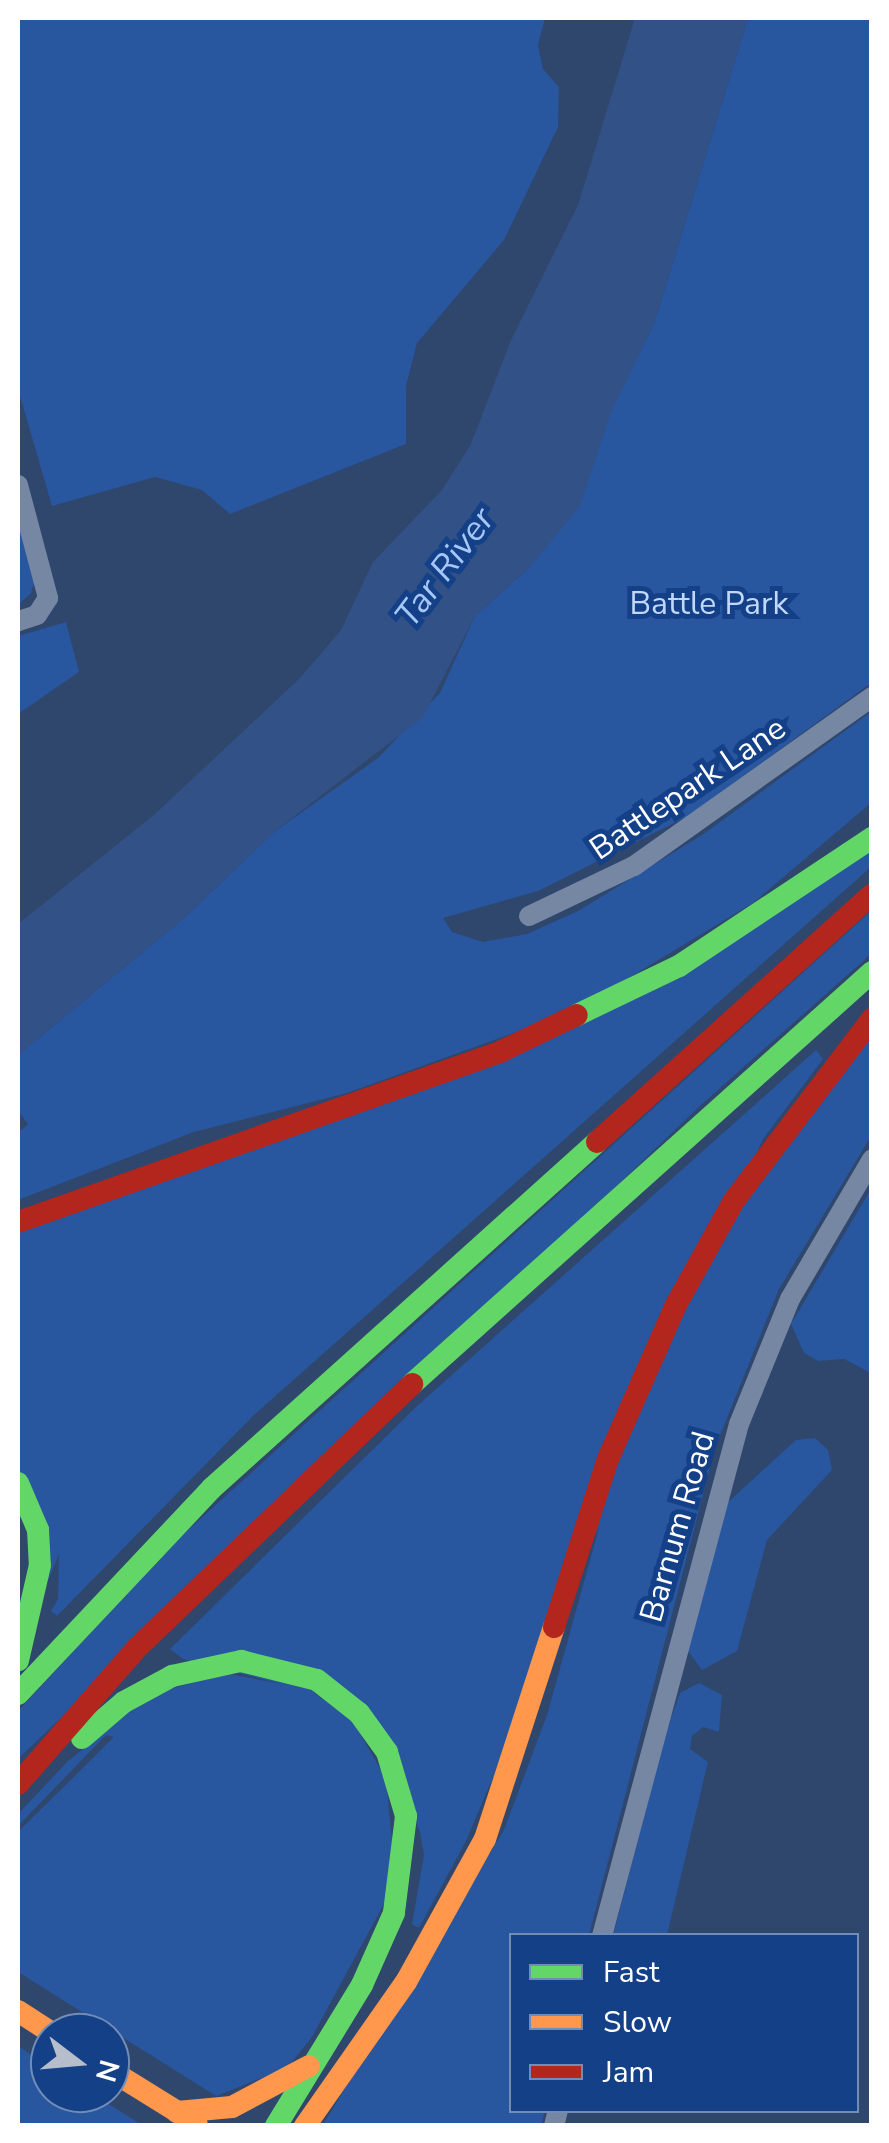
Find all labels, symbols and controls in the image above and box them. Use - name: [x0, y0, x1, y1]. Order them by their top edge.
- water label: Tar River: [386, 500, 504, 636]
- park label: Battle Park: [629, 585, 789, 623]
- street label: Battlepark Lane: [583, 709, 793, 869]
- street label: Barnum Road: [632, 1427, 724, 1627]
- legend: [509, 1933, 859, 2113]
- text: Fast: [603, 1952, 660, 1993]
- text: Slow: [603, 2002, 672, 2043]
- north arrow: [30, 2013, 130, 2113]
- text: Jam: [603, 2052, 654, 2093]
- text: N: [86, 2055, 128, 2086]

